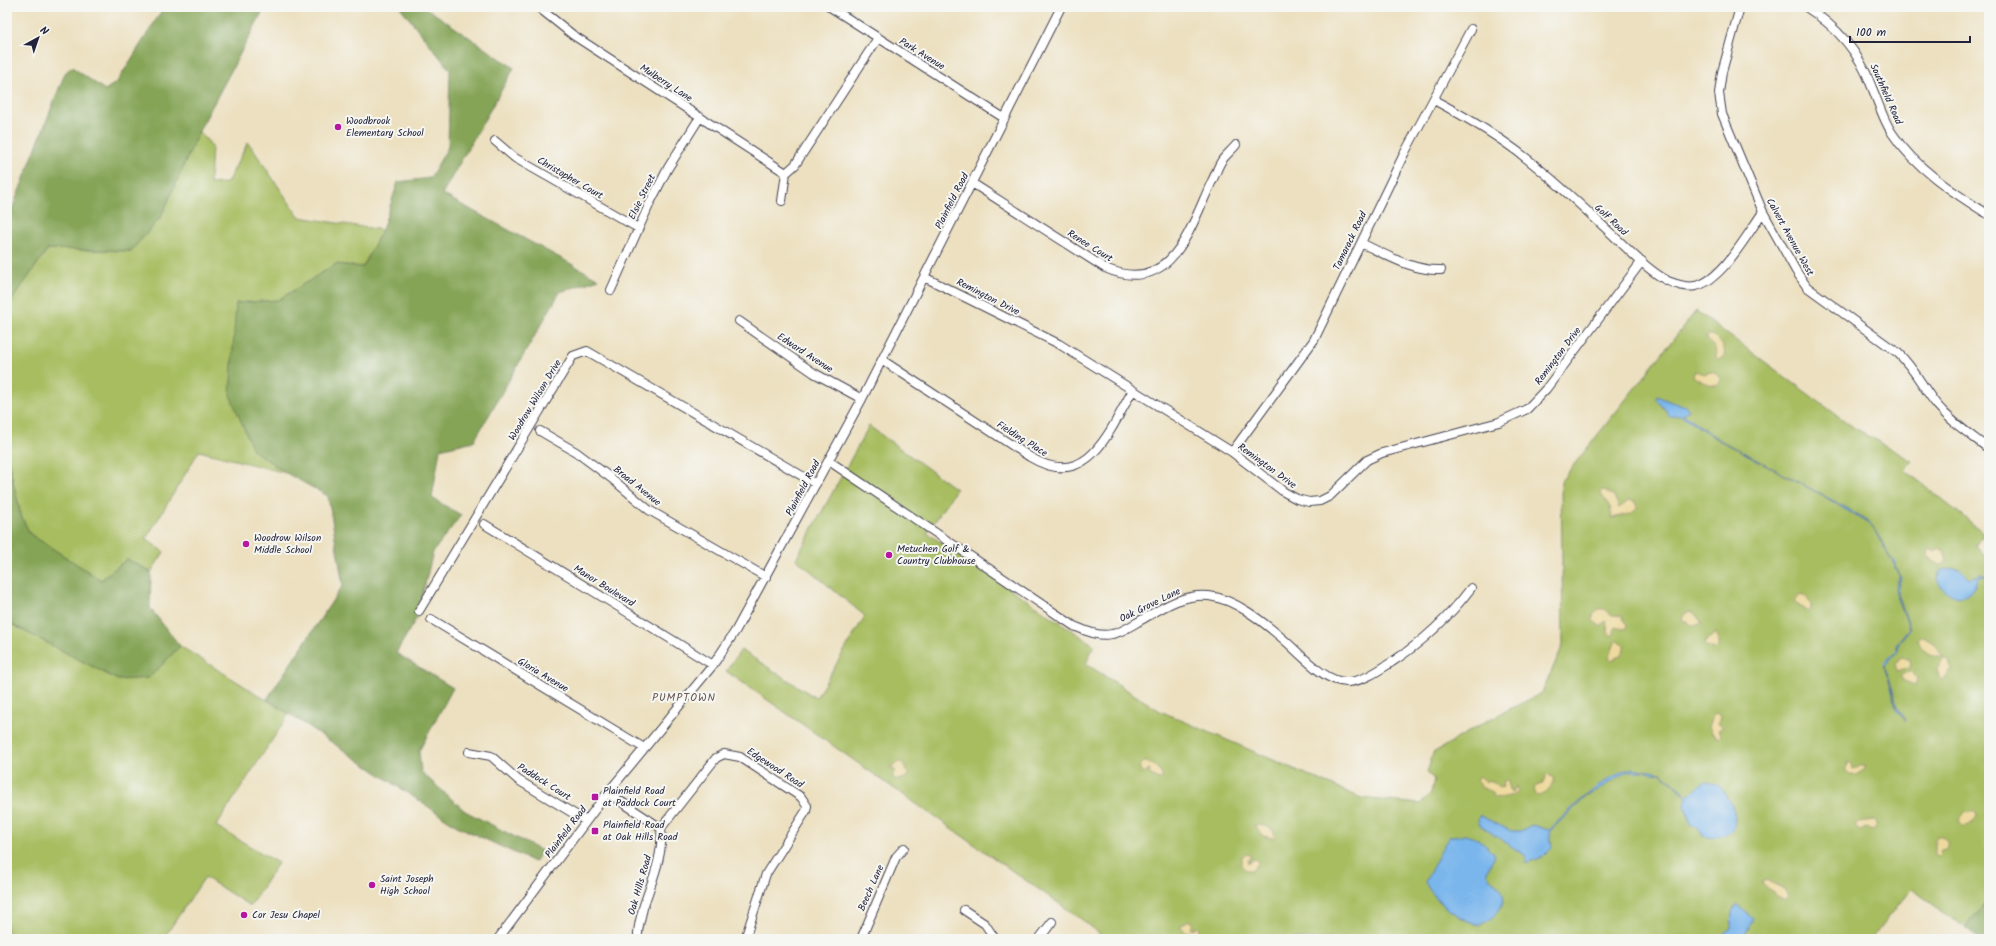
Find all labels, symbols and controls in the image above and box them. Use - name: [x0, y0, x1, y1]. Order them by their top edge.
- north arrow: [18, 18, 58, 58]
- scale bar: [1850, 18, 1970, 44]
- text: N: [35, 22, 52, 40]
- text: 100 m: [1856, 23, 1887, 42]
- street label: Park Avenue: [896, 34, 949, 75]
- street label: Mulberry Lane: [636, 60, 696, 106]
- street label: Southfield Road: [1865, 61, 1907, 128]
- place label: Woodbrook Elementary School: [346, 113, 424, 141]
- marker: Woodbrook Elementary School: [333, 122, 343, 132]
- street label: Christopher Court: [534, 153, 606, 204]
- street label: Plainfield Road: [931, 169, 974, 232]
- street label: Elsie Street: [624, 171, 660, 222]
- street label: Calvert Avenue West: [1762, 195, 1818, 279]
- street label: Golf Road: [1591, 200, 1632, 240]
- street label: Tamarack Road: [1329, 208, 1372, 273]
- street label: Renee Court: [1064, 226, 1116, 266]
- street label: Remington Drive: [953, 274, 1023, 320]
- street label: Remington Drive: [1531, 323, 1586, 389]
- street label: Edward Avenue: [774, 329, 837, 377]
- street label: Woodrow Wilson Drive: [504, 356, 566, 444]
- street label: Fielding Place: [993, 417, 1051, 461]
- street label: Remington Drive: [1234, 439, 1300, 493]
- street label: Plainfield Road: [781, 456, 825, 519]
- street label: Broad Avenue: [610, 462, 665, 511]
- place label: Woodrow Wilson Middle School: [254, 530, 321, 558]
- marker: Woodrow Wilson Middle School: [241, 539, 251, 549]
- place label: Metuchen Golf & Country Clubhouse: [897, 541, 976, 569]
- marker: Metuchen Golf & Country Clubhouse: [884, 550, 894, 560]
- street label: Manor Boulevard: [570, 561, 639, 612]
- street label: Oak Grove Lane: [1117, 583, 1184, 627]
- street label: Gloria Avenue: [514, 653, 572, 697]
- district label: PUMPTOWN: [652, 689, 716, 707]
- street label: Edgewood Road: [743, 744, 807, 793]
- street label: Paddock Court: [514, 759, 574, 805]
- place label: Plainfield Road at Paddock Court: [603, 783, 676, 811]
- marker: Plainfield Road at Paddock Court: [590, 792, 600, 802]
- street label: Plainfield Road: [541, 802, 592, 861]
- place label: Plainfield Road at Oak Hills Road: [603, 817, 678, 845]
- marker: Plainfield Road at Oak Hills Road: [590, 826, 600, 836]
- street label: Oak Hills Road: [624, 852, 656, 917]
- street label: Beech Lane: [854, 862, 889, 914]
- place label: Saint Joseph High School: [380, 871, 434, 899]
- marker: Saint Joseph High School: [367, 880, 377, 890]
- place label: Cor Jesu Chapel: [252, 907, 320, 923]
- marker: Cor Jesu Chapel: [239, 910, 249, 920]

